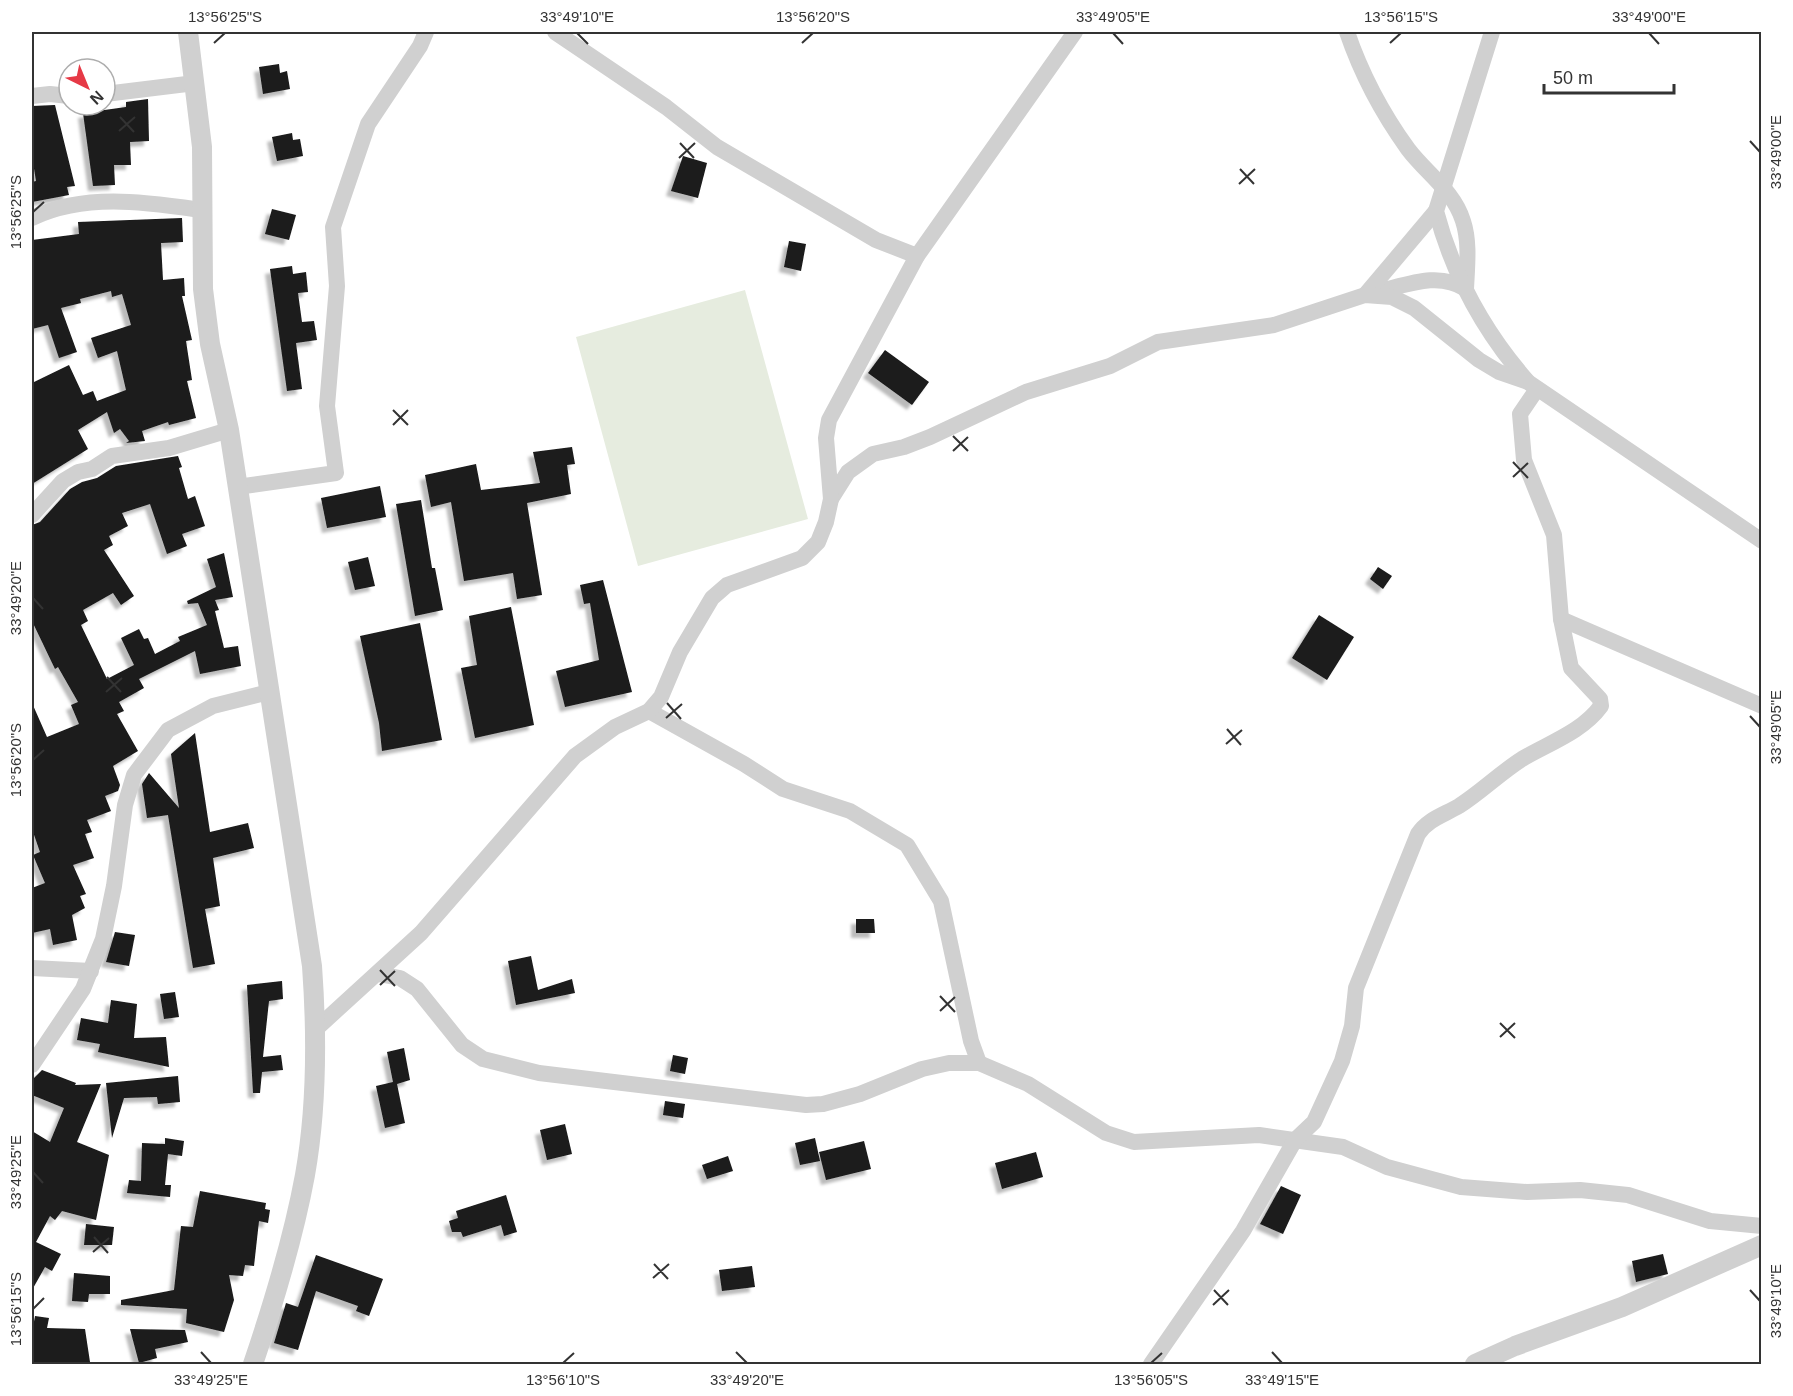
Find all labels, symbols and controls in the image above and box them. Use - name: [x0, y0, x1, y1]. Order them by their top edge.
- text: 13°56'25"S: [188, 8, 262, 25]
- text: 33°49'10"E: [540, 8, 614, 25]
- text: 13°56'20"S: [776, 8, 850, 25]
- text: 33°49'05"E: [1076, 8, 1150, 25]
- text: 13°56'15"S: [1364, 8, 1438, 25]
- text: 33°49'00"E: [1612, 8, 1686, 25]
- north arrow: [57, 57, 117, 117]
- scale bar: [1544, 57, 1674, 95]
- text: 50 m: [1553, 68, 1593, 88]
- text: N: [87, 87, 107, 108]
- text: 33°49'00"E: [1767, 115, 1784, 189]
- text: 13°56'25"S: [7, 175, 24, 249]
- text: 33°49'20"E: [7, 561, 24, 635]
- text: 33°49'05"E: [1767, 690, 1784, 764]
- text: 13°56'20"S: [7, 723, 24, 797]
- text: 33°49'25"E: [7, 1135, 24, 1209]
- text: 33°49'10"E: [1767, 1264, 1784, 1338]
- text: 13°56'15"S: [7, 1272, 24, 1346]
- text: 33°49'25"E: [174, 1371, 248, 1388]
- text: 13°56'10"S: [526, 1371, 600, 1388]
- text: 33°49'20"E: [710, 1371, 784, 1388]
- text: 13°56'05"S: [1114, 1371, 1188, 1388]
- text: 33°49'15"E: [1245, 1371, 1319, 1388]

